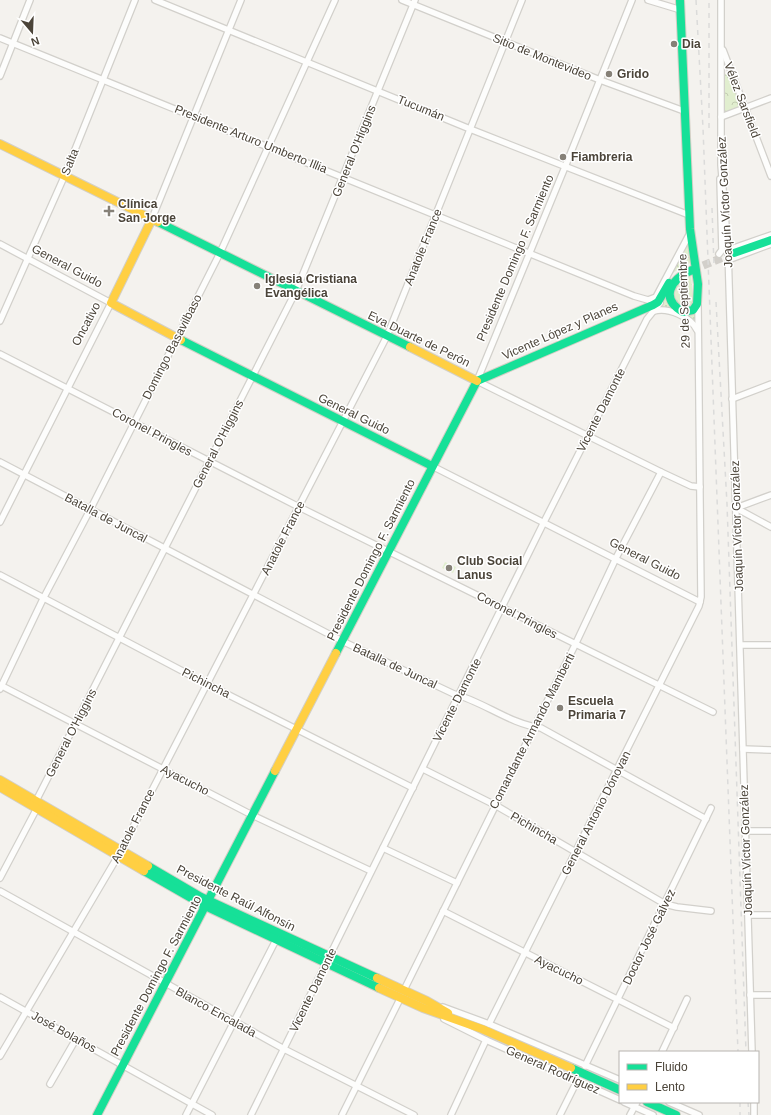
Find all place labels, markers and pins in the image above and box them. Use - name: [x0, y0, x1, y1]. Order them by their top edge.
- place label: Dia: [682, 37, 701, 51]
- marker: Dia: [669, 39, 679, 49]
- place label: Grido: [617, 67, 649, 81]
- marker: Grido: [604, 69, 614, 79]
- place label: Fiambreria: [571, 150, 633, 164]
- marker: Fiambreria: [558, 152, 568, 162]
- place label: Clínica San Jorge: [118, 197, 176, 225]
- marker: Clínica San Jorge: [103, 205, 115, 217]
- place label: Iglesia Cristiana Evangélica: [265, 272, 357, 300]
- marker: Iglesia Cristiana Evangélica: [252, 281, 262, 291]
- place label: Club Social Lanus: [457, 554, 522, 582]
- marker: Club Social Lanus: [444, 563, 454, 573]
- place label: Escuela Primaria 7: [568, 694, 626, 722]
- marker: Escuela Primaria 7: [555, 703, 565, 713]

